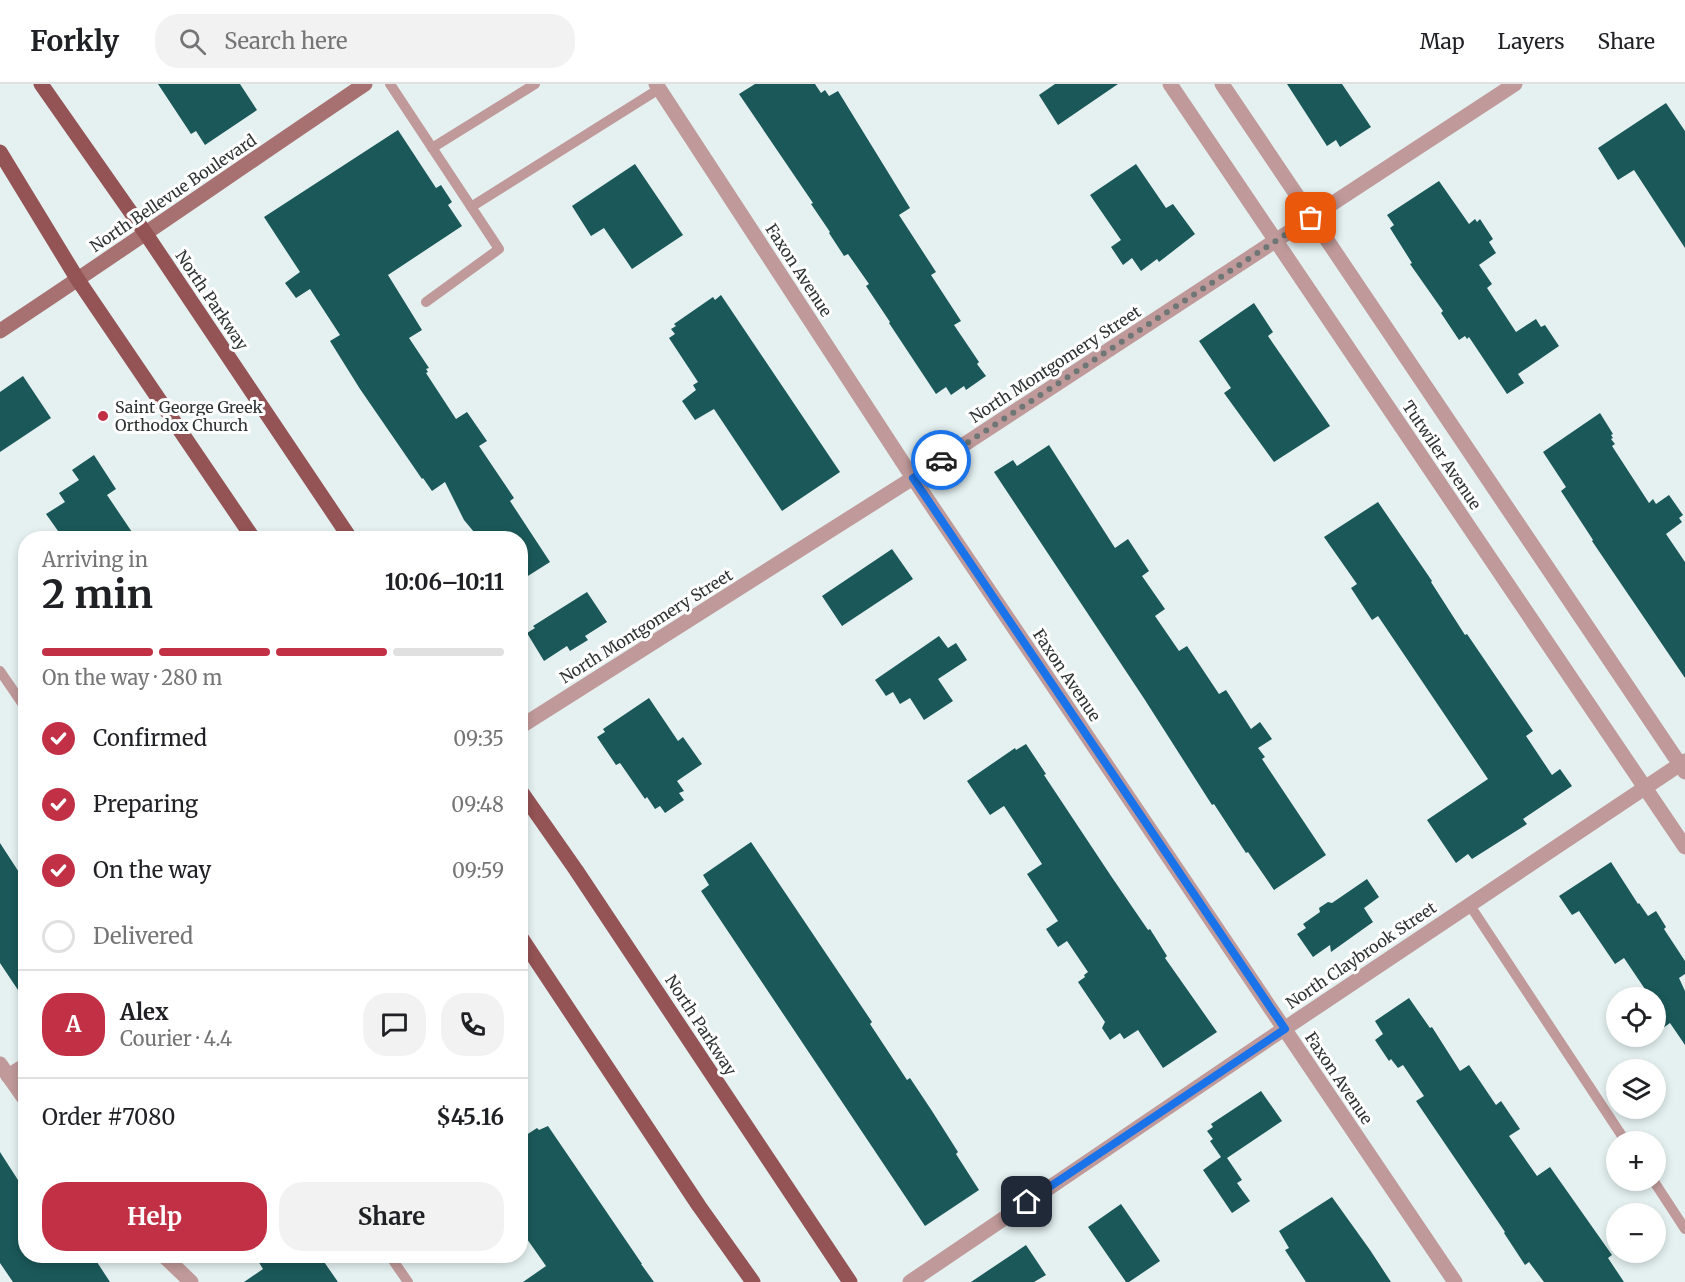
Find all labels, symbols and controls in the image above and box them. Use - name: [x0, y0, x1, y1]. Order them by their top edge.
- search box: [155, 14, 575, 68]
- text: Forkly: [30, 23, 119, 59]
- icon: search: [176, 25, 209, 58]
- text: Search here: [224, 27, 348, 55]
- text: Map: [1420, 28, 1465, 55]
- text: Layers: [1498, 28, 1565, 55]
- text: Share: [1598, 28, 1655, 55]
- street label: North Bellevue Boulevard: [86, 130, 260, 256]
- pin: [1285, 192, 1336, 243]
- icon: bag: [1294, 201, 1327, 234]
- street label: Faxon Avenue: [762, 220, 836, 320]
- street label: North Parkway: [171, 246, 253, 354]
- street label: North Montgomery Street: [966, 301, 1145, 427]
- place label: Saint George Greek Orthodox Church: [115, 397, 263, 435]
- street label: Tutwiler Avenue: [1398, 397, 1486, 513]
- marker: Saint George Greek Orthodox Church: [96, 409, 110, 423]
- courier: [911, 430, 971, 490]
- icon: car: [925, 444, 958, 477]
- text: Arriving in: [42, 547, 148, 572]
- street label: North Montgomery Street: [556, 564, 737, 687]
- text: 10:06–10:11: [385, 568, 504, 596]
- text: 2 min: [42, 570, 153, 619]
- street label: Faxon Avenue: [1029, 625, 1105, 725]
- text: On the way · 280 m: [42, 665, 222, 690]
- icon: check: [42, 722, 75, 755]
- text: Confirmed: [93, 724, 207, 752]
- text: 09:35: [453, 726, 504, 751]
- icon: check: [42, 788, 75, 821]
- text: Preparing: [93, 790, 198, 818]
- text: 09:48: [451, 792, 504, 817]
- icon: check: [42, 854, 75, 887]
- text: On the way: [93, 856, 211, 884]
- text: 09:59: [452, 858, 504, 883]
- street label: North Claybrook Street: [1282, 897, 1441, 1013]
- text: Delivered: [93, 922, 193, 950]
- street label: North Parkway: [661, 971, 741, 1080]
- map controls: [1606, 987, 1666, 1263]
- button: locate: [1606, 987, 1666, 1047]
- button: chat: [363, 993, 426, 1056]
- button: phone: [441, 993, 504, 1056]
- text: Alex: [120, 998, 169, 1026]
- text: A: [66, 1010, 81, 1038]
- text: Courier · 4.4: [120, 1026, 232, 1051]
- street label: Faxon Avenue: [1301, 1028, 1377, 1128]
- button: layers: [1606, 1059, 1666, 1119]
- text: Order #7080: [42, 1103, 175, 1131]
- text: $45.16: [436, 1103, 504, 1131]
- button: +: [1606, 1131, 1666, 1191]
- pin: [1001, 1176, 1052, 1227]
- button: Help: [42, 1182, 267, 1251]
- button: Share: [279, 1182, 504, 1251]
- icon: home: [1010, 1185, 1043, 1218]
- button: −: [1606, 1203, 1666, 1263]

